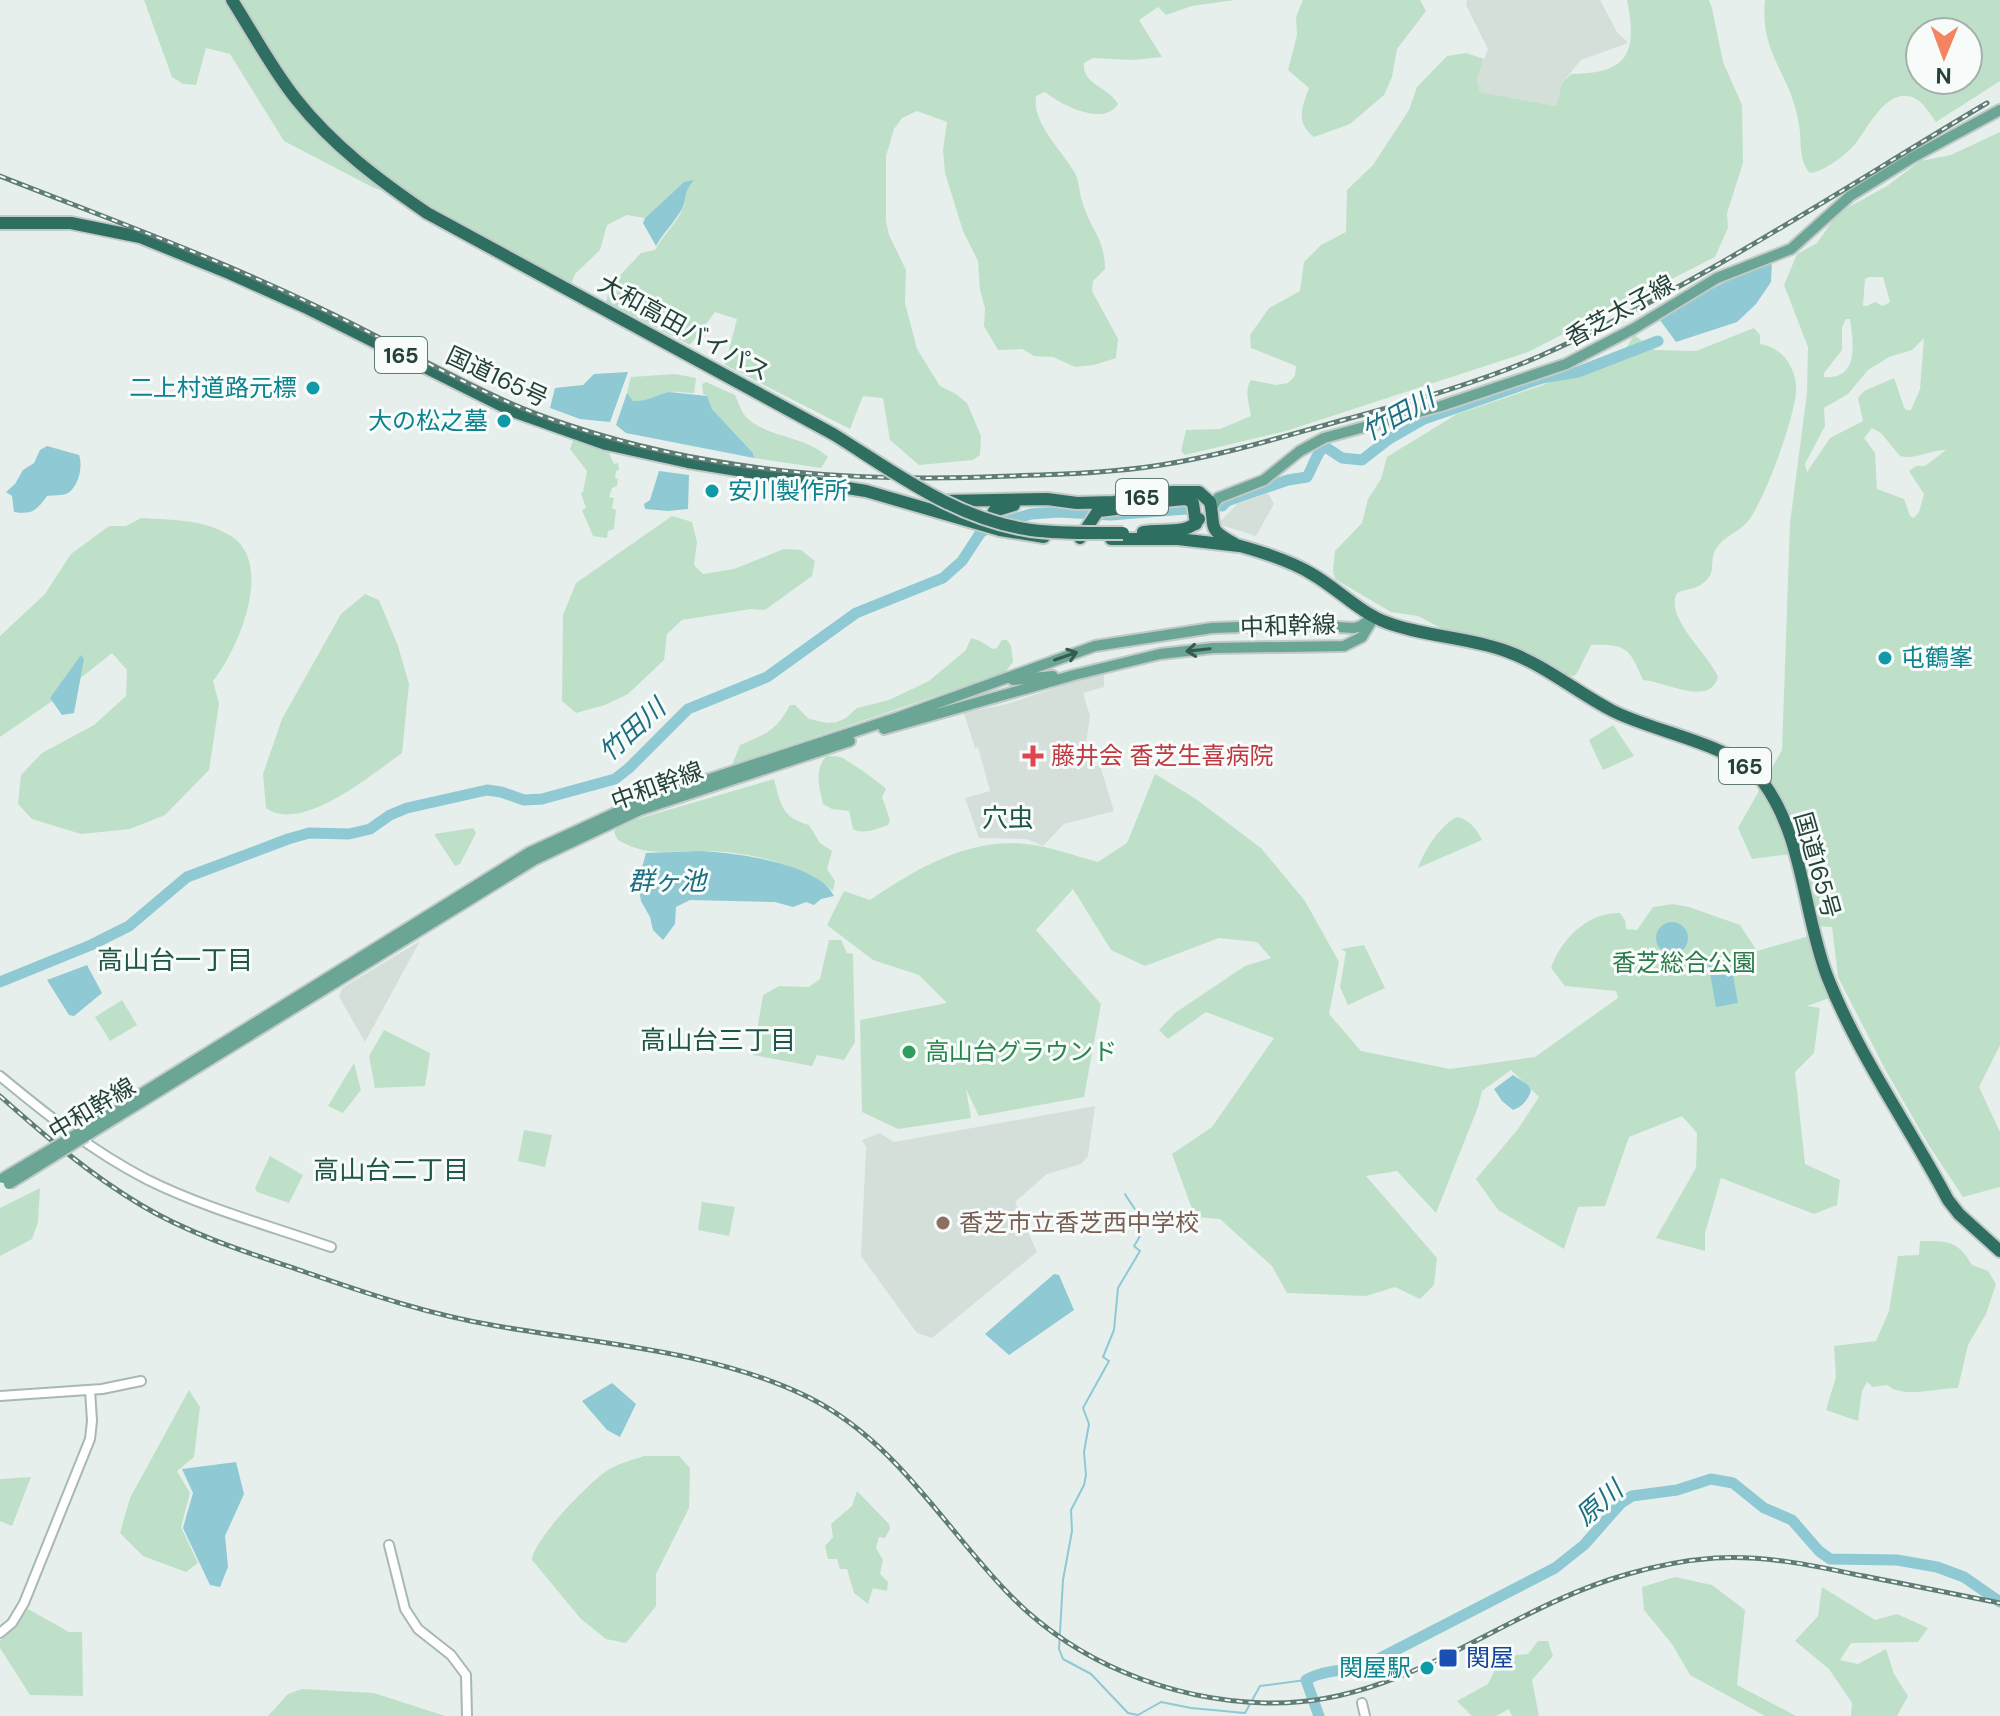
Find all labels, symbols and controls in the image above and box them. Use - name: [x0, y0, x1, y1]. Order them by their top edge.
- north arrow: [1904, 16, 1984, 96]
- text: N: [1935, 61, 1952, 90]
- street label: 大和高田バイパス: [593, 268, 776, 388]
- street label: 香芝太子線: [1560, 268, 1680, 353]
- road number: 165: [375, 337, 427, 373]
- street label: 国道165号: [441, 340, 553, 414]
- place label: 二上村道路元標: [129, 372, 297, 403]
- marker: 二上村道路元標: [304, 379, 322, 397]
- water label: 竹田川: [1356, 380, 1443, 449]
- place label: 大の松之墓: [368, 405, 488, 436]
- marker: 大の松之墓: [495, 412, 513, 430]
- place label: 安川製作所: [728, 475, 848, 506]
- road number: 165: [1116, 479, 1168, 515]
- marker: 安川製作所: [703, 482, 721, 500]
- street label: 中和幹線: [1239, 608, 1336, 643]
- one-way arrow: [1185, 642, 1212, 657]
- place label: 屯鶴峯: [1901, 642, 1973, 673]
- one-way arrow: [1054, 648, 1079, 663]
- marker: 屯鶴峯: [1876, 649, 1894, 667]
- water label: 竹田川: [592, 689, 675, 769]
- place label: 藤井会 香芝生喜病院: [1051, 740, 1273, 771]
- marker: 藤井会 香芝生喜病院: [1022, 745, 1044, 767]
- road number: 165: [1719, 748, 1771, 784]
- street label: 中和幹線: [606, 755, 707, 817]
- district label: 穴虫: [982, 801, 1034, 835]
- street label: 国道165号: [1788, 808, 1847, 921]
- water label: 群ヶ池: [628, 864, 709, 898]
- district label: 高山台一丁目: [97, 943, 253, 977]
- park label: 香芝総合公園: [1612, 947, 1756, 978]
- district label: 高山台三丁目: [640, 1023, 796, 1057]
- place label: 高山台グラウンド: [925, 1036, 1117, 1067]
- marker: 高山台グラウンド: [900, 1043, 918, 1061]
- street label: 中和幹線: [43, 1071, 141, 1147]
- district label: 高山台二丁目: [313, 1153, 469, 1187]
- place label: 香芝市立香芝西中学校: [959, 1207, 1199, 1238]
- marker: 香芝市立香芝西中学校: [934, 1214, 952, 1232]
- water label: 原川: [1568, 1471, 1632, 1533]
- place label: 関屋: [1466, 1642, 1514, 1673]
- marker: 関屋: [1437, 1647, 1459, 1669]
- place label: 関屋駅: [1339, 1652, 1411, 1683]
- marker: 関屋駅: [1418, 1659, 1436, 1677]

